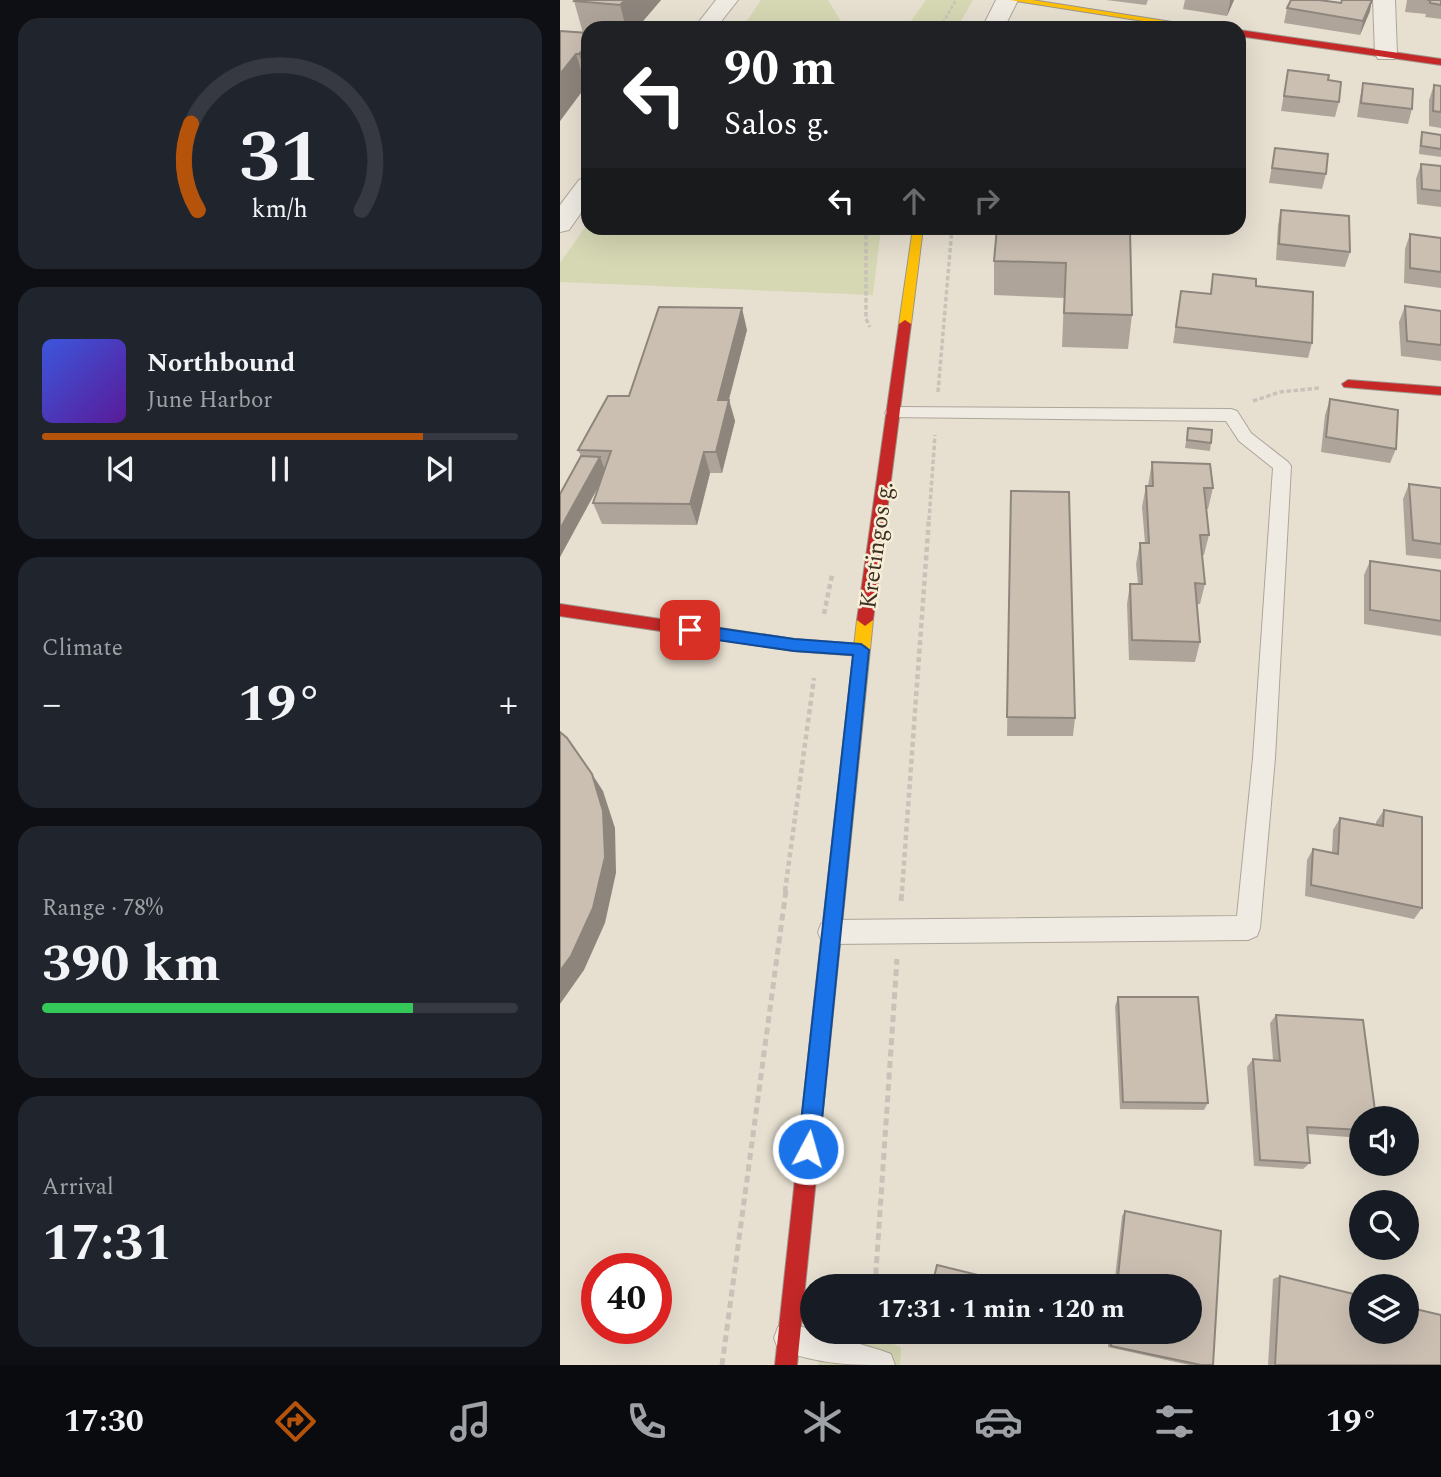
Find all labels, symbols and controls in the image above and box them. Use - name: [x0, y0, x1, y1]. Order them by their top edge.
- text: 90 m: [724, 32, 835, 107]
- icon: left: [609, 49, 700, 140]
- text: Salos g.: [724, 100, 830, 149]
- text: 31: [239, 103, 321, 214]
- icon: left: [822, 182, 860, 220]
- icon: ahead: [895, 182, 933, 220]
- icon: right: [968, 182, 1006, 220]
- text: km/h: [252, 191, 308, 229]
- text: Northbound: [147, 343, 295, 383]
- text: June Harbor: [147, 383, 272, 418]
- icon: previous: [102, 450, 140, 488]
- icon: pause: [261, 450, 299, 488]
- icon: next: [420, 450, 458, 488]
- street label: Kretingos g.: [850, 479, 904, 611]
- pin: [660, 600, 720, 660]
- icon: arrive: [671, 611, 709, 649]
- text: Climate: [42, 631, 123, 666]
- text: 19°: [238, 665, 322, 744]
- text: −: [42, 676, 61, 734]
- text: +: [499, 676, 518, 734]
- text: Range · 78%: [42, 891, 163, 926]
- text: 390 km: [42, 925, 221, 1004]
- map controls: [1349, 1106, 1419, 1344]
- button: sound: [1349, 1106, 1419, 1176]
- position arrow: [771, 1112, 845, 1186]
- text: Arrival: [42, 1170, 114, 1205]
- button: search: [1349, 1190, 1419, 1260]
- text: 17:31: [42, 1204, 173, 1283]
- speed limit sign: 40: [581, 1253, 672, 1344]
- button: layers: [1349, 1274, 1419, 1344]
- text: 17:31 · 1 min · 120 m: [877, 1289, 1125, 1329]
- text: 17:30: [63, 1397, 144, 1446]
- icon: directions: [271, 1397, 320, 1446]
- icon: music: [446, 1397, 495, 1446]
- icon: phone: [622, 1397, 671, 1446]
- icon: climate: [798, 1397, 847, 1446]
- icon: car: [974, 1397, 1023, 1446]
- icon: filters: [1150, 1397, 1199, 1446]
- text: 19°: [1326, 1397, 1378, 1446]

